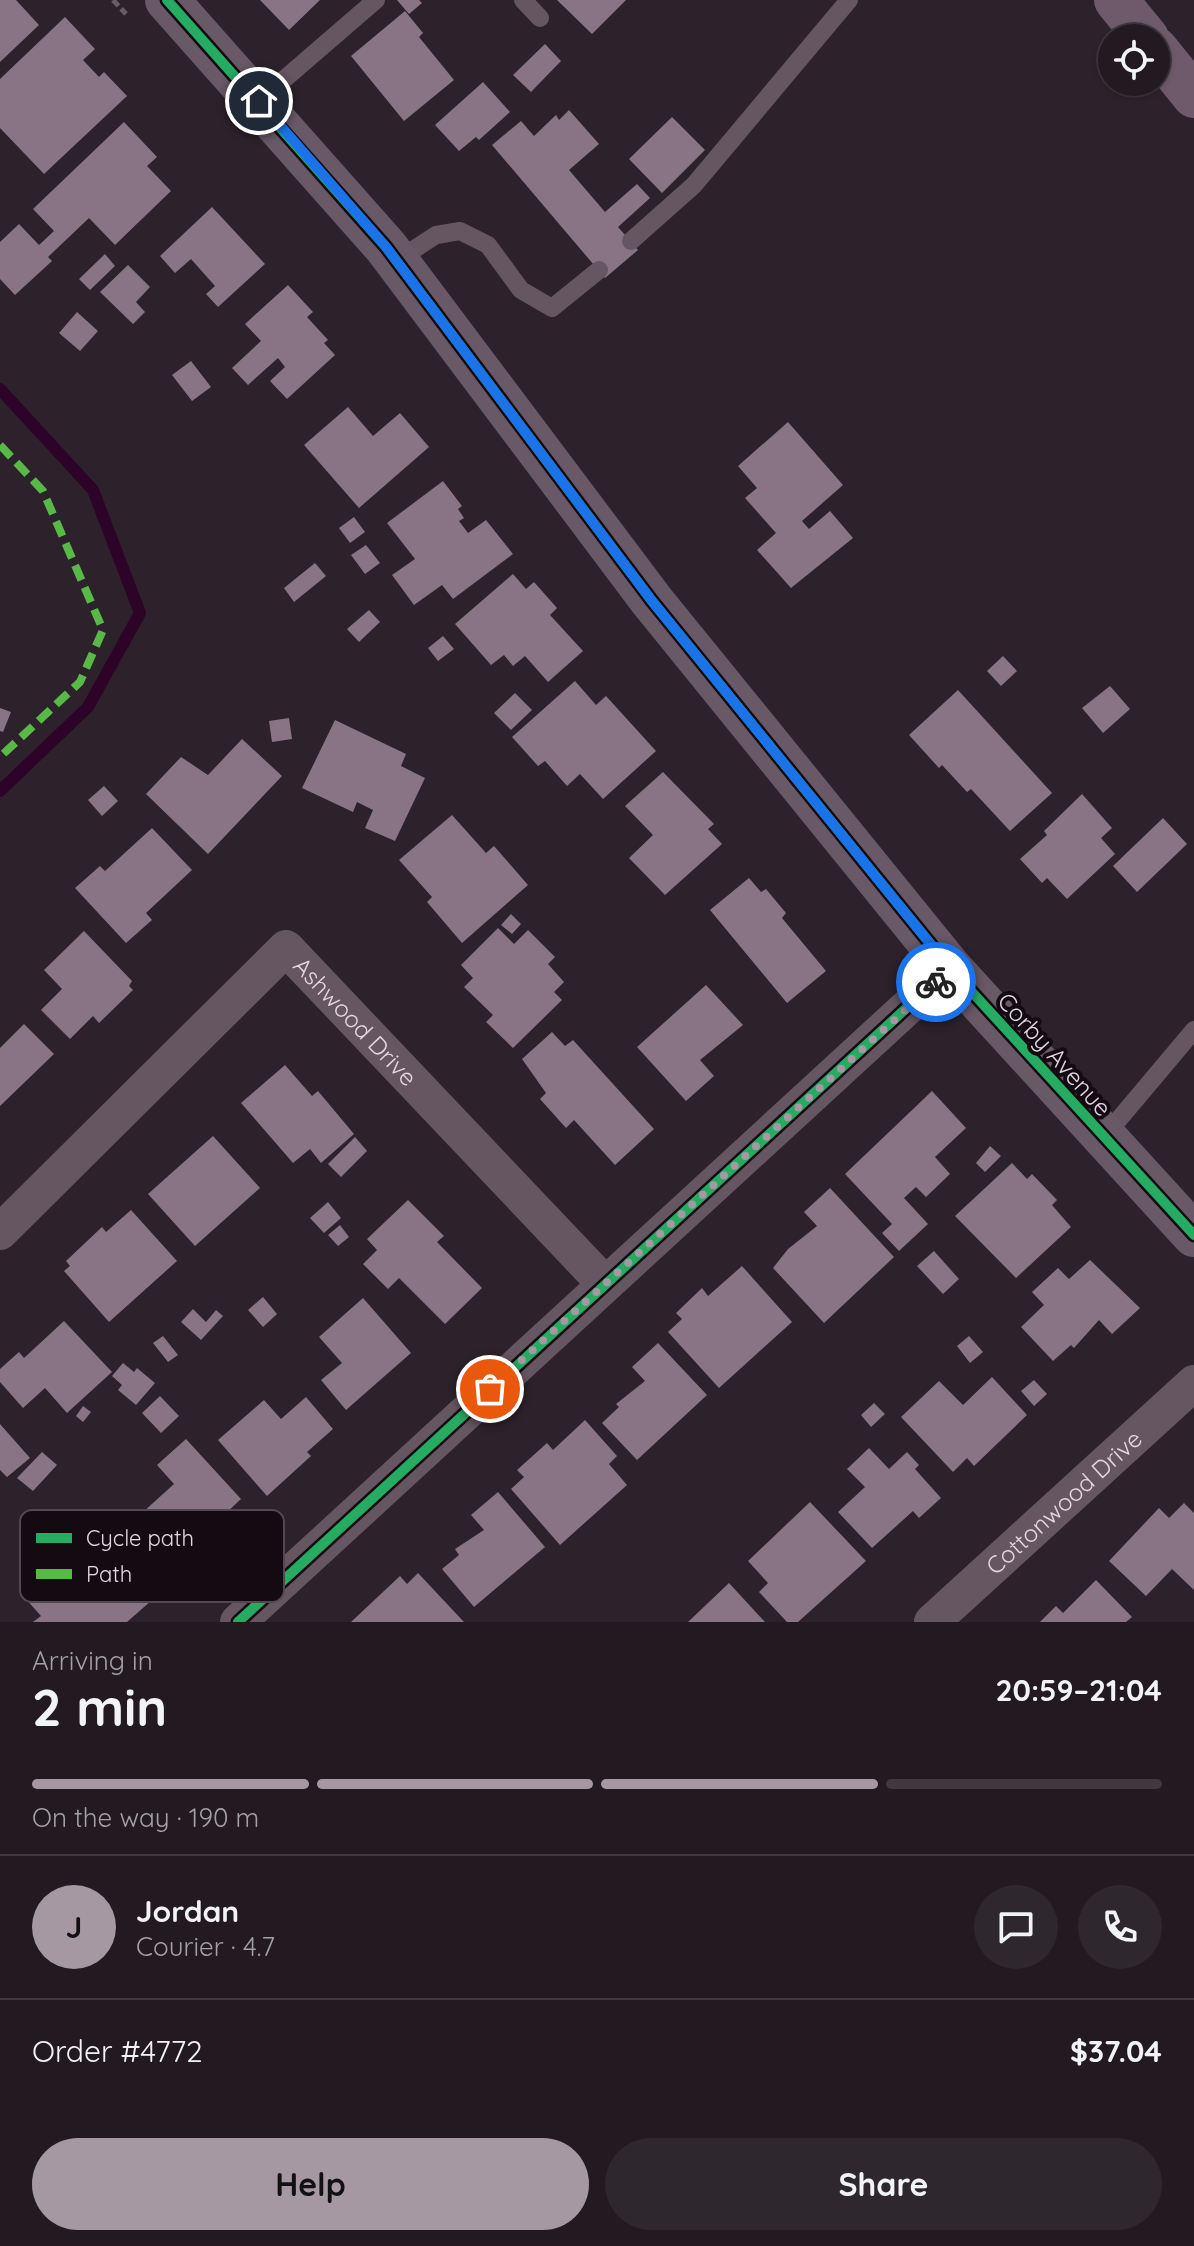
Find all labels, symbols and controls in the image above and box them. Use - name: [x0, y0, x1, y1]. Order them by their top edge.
- map controls: [1098, 24, 1170, 96]
- button: locate: [1098, 24, 1170, 96]
- pin: [225, 67, 293, 135]
- icon: home: [237, 79, 281, 123]
- courier: [896, 942, 976, 1022]
- street label: Ashwood Drive: [287, 951, 424, 1092]
- icon: bike: [914, 960, 958, 1004]
- street label: Corby Avenue: [992, 986, 1118, 1122]
- pin: [456, 1355, 524, 1423]
- icon: bag: [468, 1367, 512, 1411]
- street label: Cottonwood Drive: [979, 1423, 1148, 1581]
- legend: [20, 1510, 284, 1602]
- text: Cycle path: [86, 1524, 194, 1552]
- text: Path: [86, 1560, 132, 1588]
- text: Arriving in: [32, 1644, 153, 1677]
- text: 20:59–21:04: [996, 1671, 1162, 1709]
- text: 2 min: [32, 1674, 167, 1739]
- text: On the way · 190 m: [32, 1801, 259, 1834]
- button: chat: [974, 1885, 1058, 1969]
- button: phone: [1078, 1885, 1162, 1969]
- text: Jordan: [136, 1892, 239, 1930]
- text: J: [66, 1908, 82, 1946]
- text: Courier · 4.7: [136, 1930, 275, 1963]
- text: Order #4772: [32, 2032, 203, 2070]
- text: $37.04: [1070, 2032, 1162, 2070]
- button: Help: [32, 2138, 589, 2230]
- button: Share: [605, 2138, 1162, 2230]

